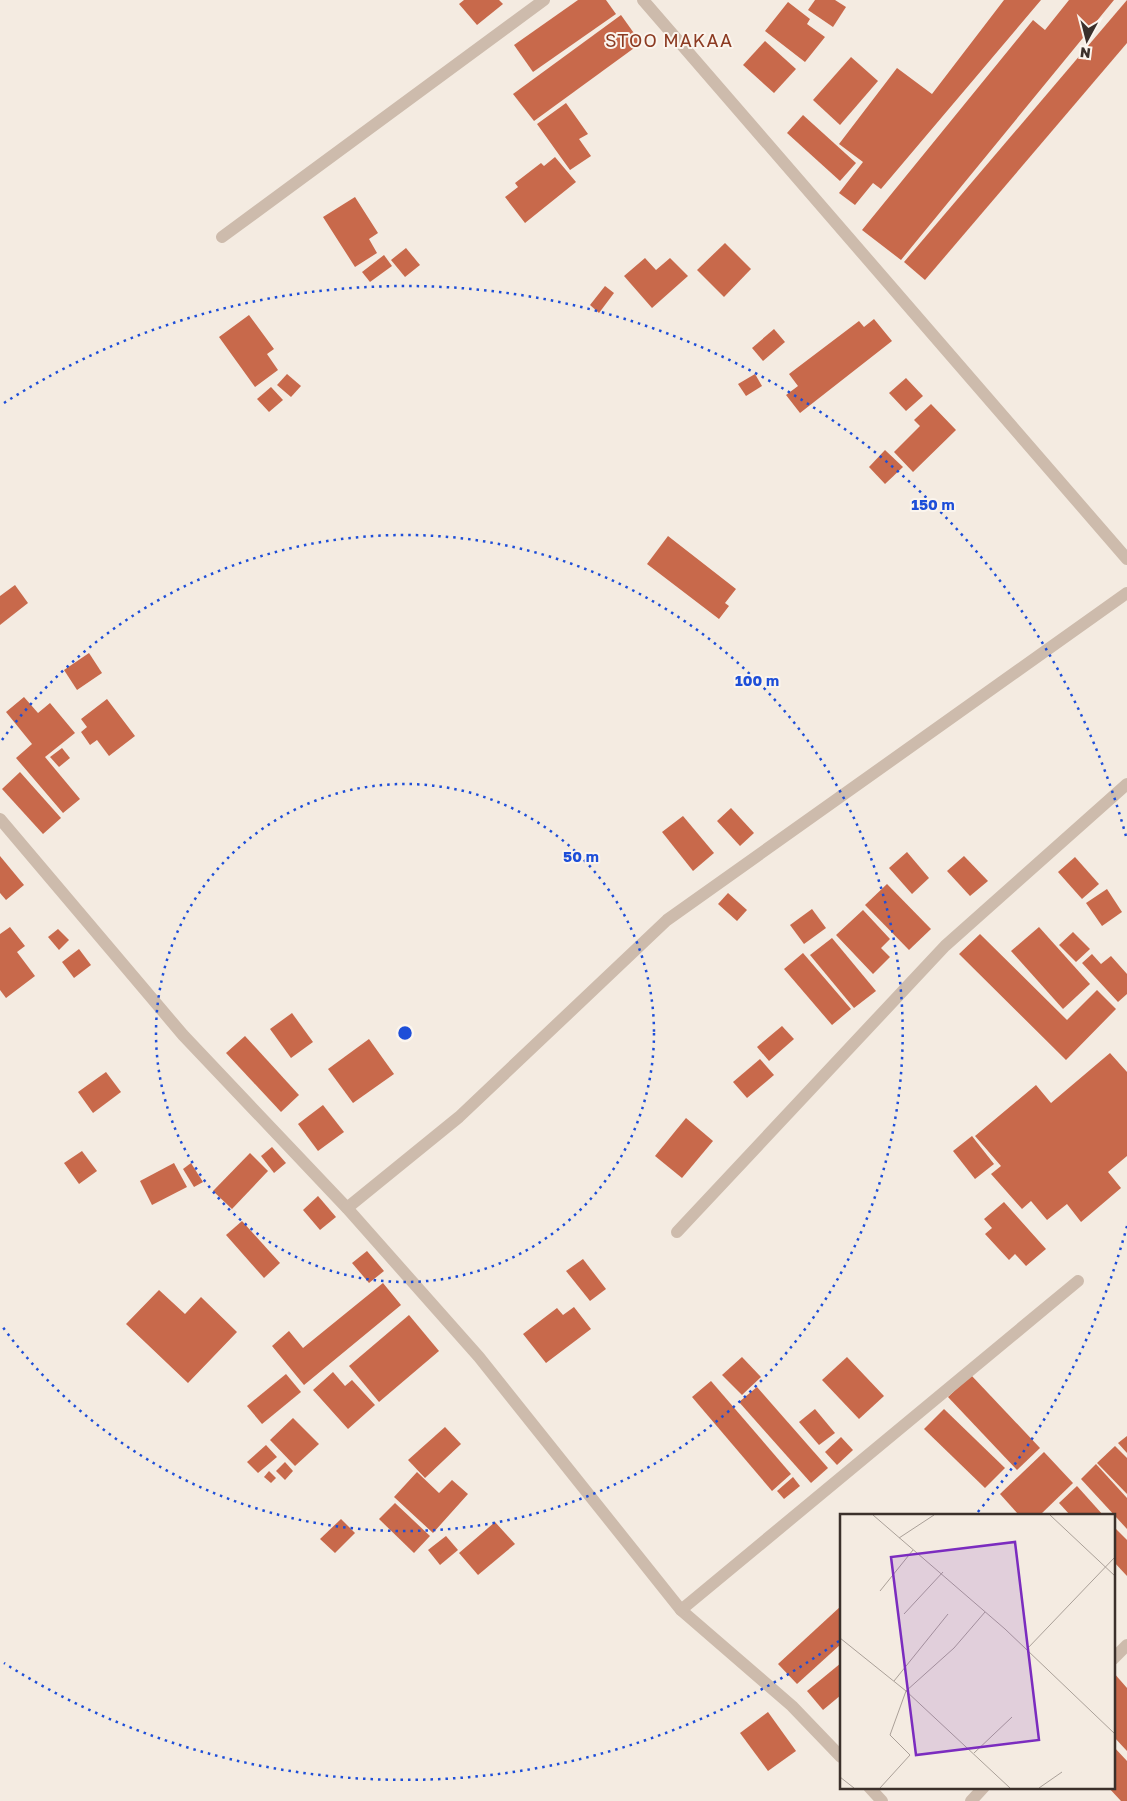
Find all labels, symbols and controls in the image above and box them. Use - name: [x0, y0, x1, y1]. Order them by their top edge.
- north arrow: [1062, 15, 1112, 65]
- district label: STOO MAKAA: [605, 29, 733, 51]
- text: N: [1079, 44, 1092, 62]
- text: 150 m: [911, 495, 955, 513]
- text: 100 m: [735, 671, 779, 689]
- text: 50 m: [563, 847, 599, 865]
- centre of rings: [396, 1024, 414, 1042]
- inset map: [840, 1514, 1114, 1788]

